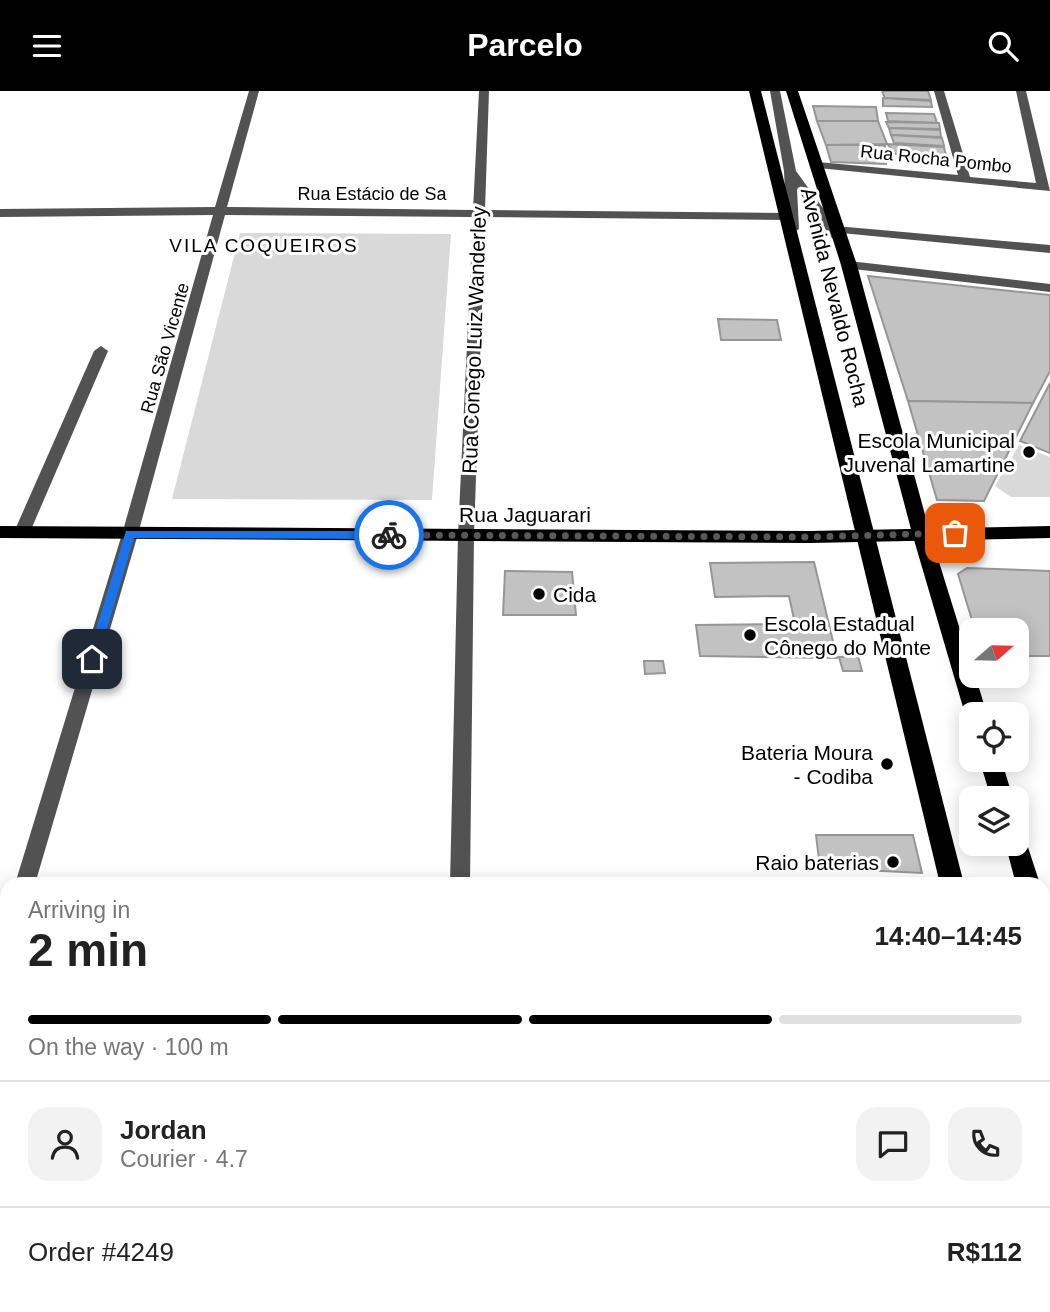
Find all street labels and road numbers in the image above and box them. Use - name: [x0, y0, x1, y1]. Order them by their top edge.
- street label: Rua Rocha Pombo: [859, 141, 1013, 177]
- street label: Rua Estácio de Sa: [297, 184, 448, 204]
- street label: Avenida Nevaldo Rocha: [797, 185, 873, 409]
- street label: Rua Conego Luiz Wanderley: [458, 205, 490, 474]
- street label: Rua São Vicente: [137, 280, 193, 416]
- street label: Rua Jaguarari: [459, 503, 591, 526]

